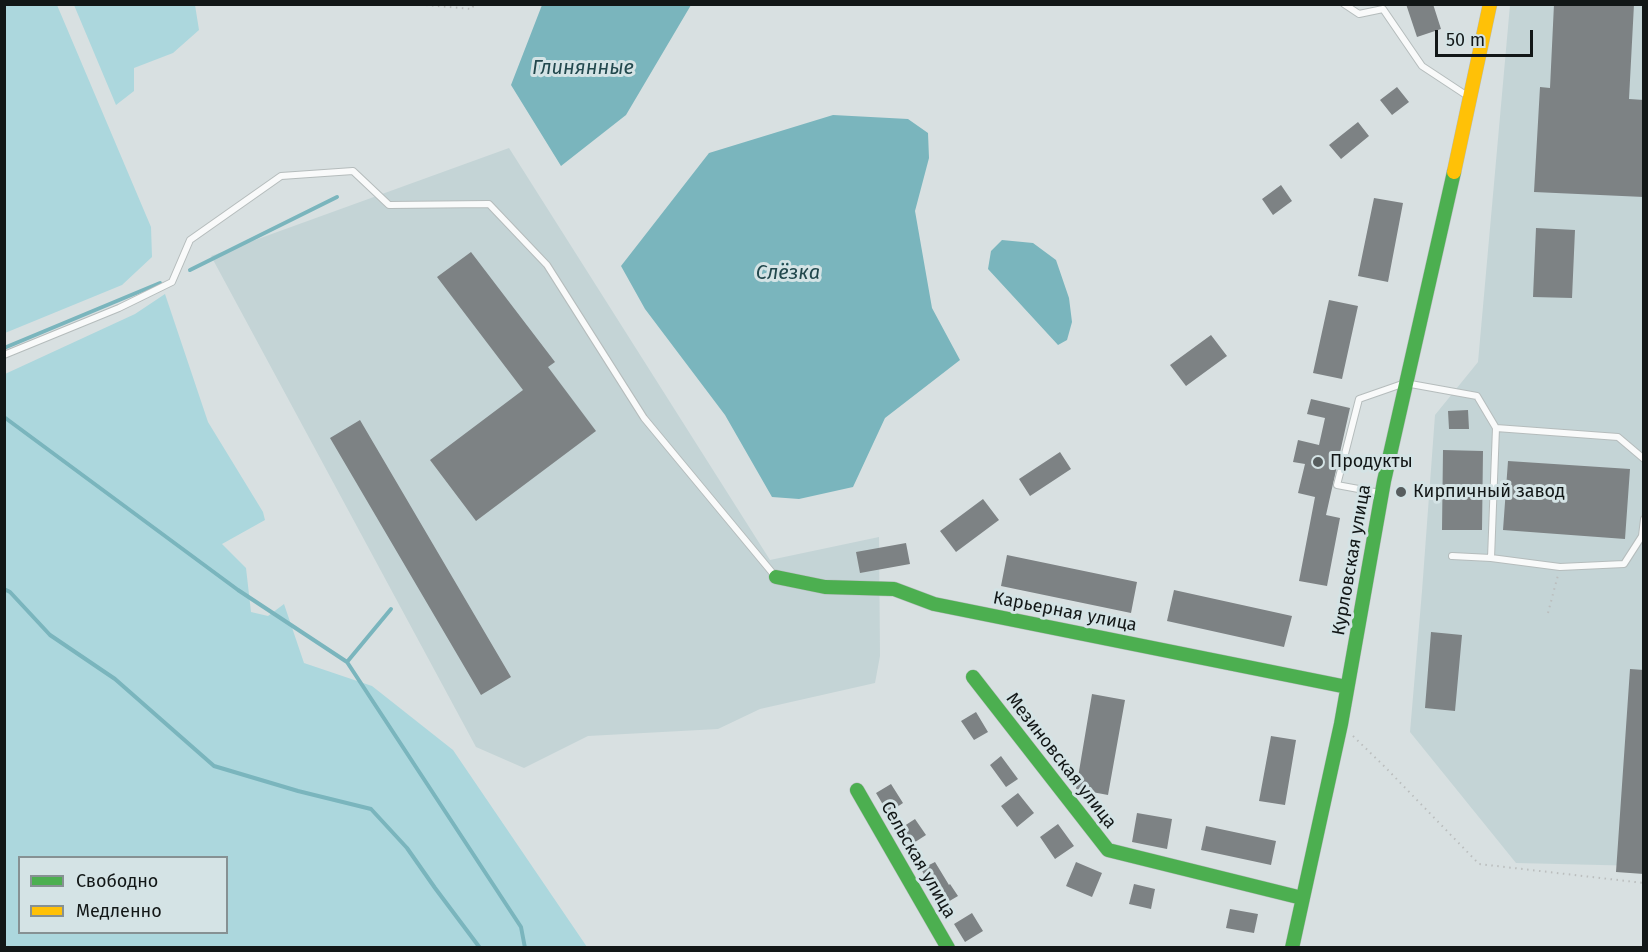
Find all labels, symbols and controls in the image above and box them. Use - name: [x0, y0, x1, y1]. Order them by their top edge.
- scale bar: [1438, 18, 1536, 56]
- text: 50 m: [1446, 29, 1485, 51]
- water label: Глинянные: [532, 56, 634, 80]
- water label: Слёзка: [756, 261, 820, 285]
- place label: Продукты: [1330, 451, 1413, 473]
- marker: Продукты: [1311, 455, 1325, 469]
- place label: Кирпичный завод: [1413, 481, 1565, 503]
- street label: Курловская улица: [1328, 483, 1376, 637]
- marker: Кирпичный завод: [1394, 485, 1408, 499]
- street label: Карьерная улица: [991, 587, 1139, 637]
- street label: Мезиновская улица: [1001, 689, 1121, 833]
- street label: Сельская улица: [876, 798, 960, 922]
- legend: [18, 856, 228, 934]
- text: Свободно: [76, 870, 158, 892]
- text: Медленно: [76, 900, 162, 922]

